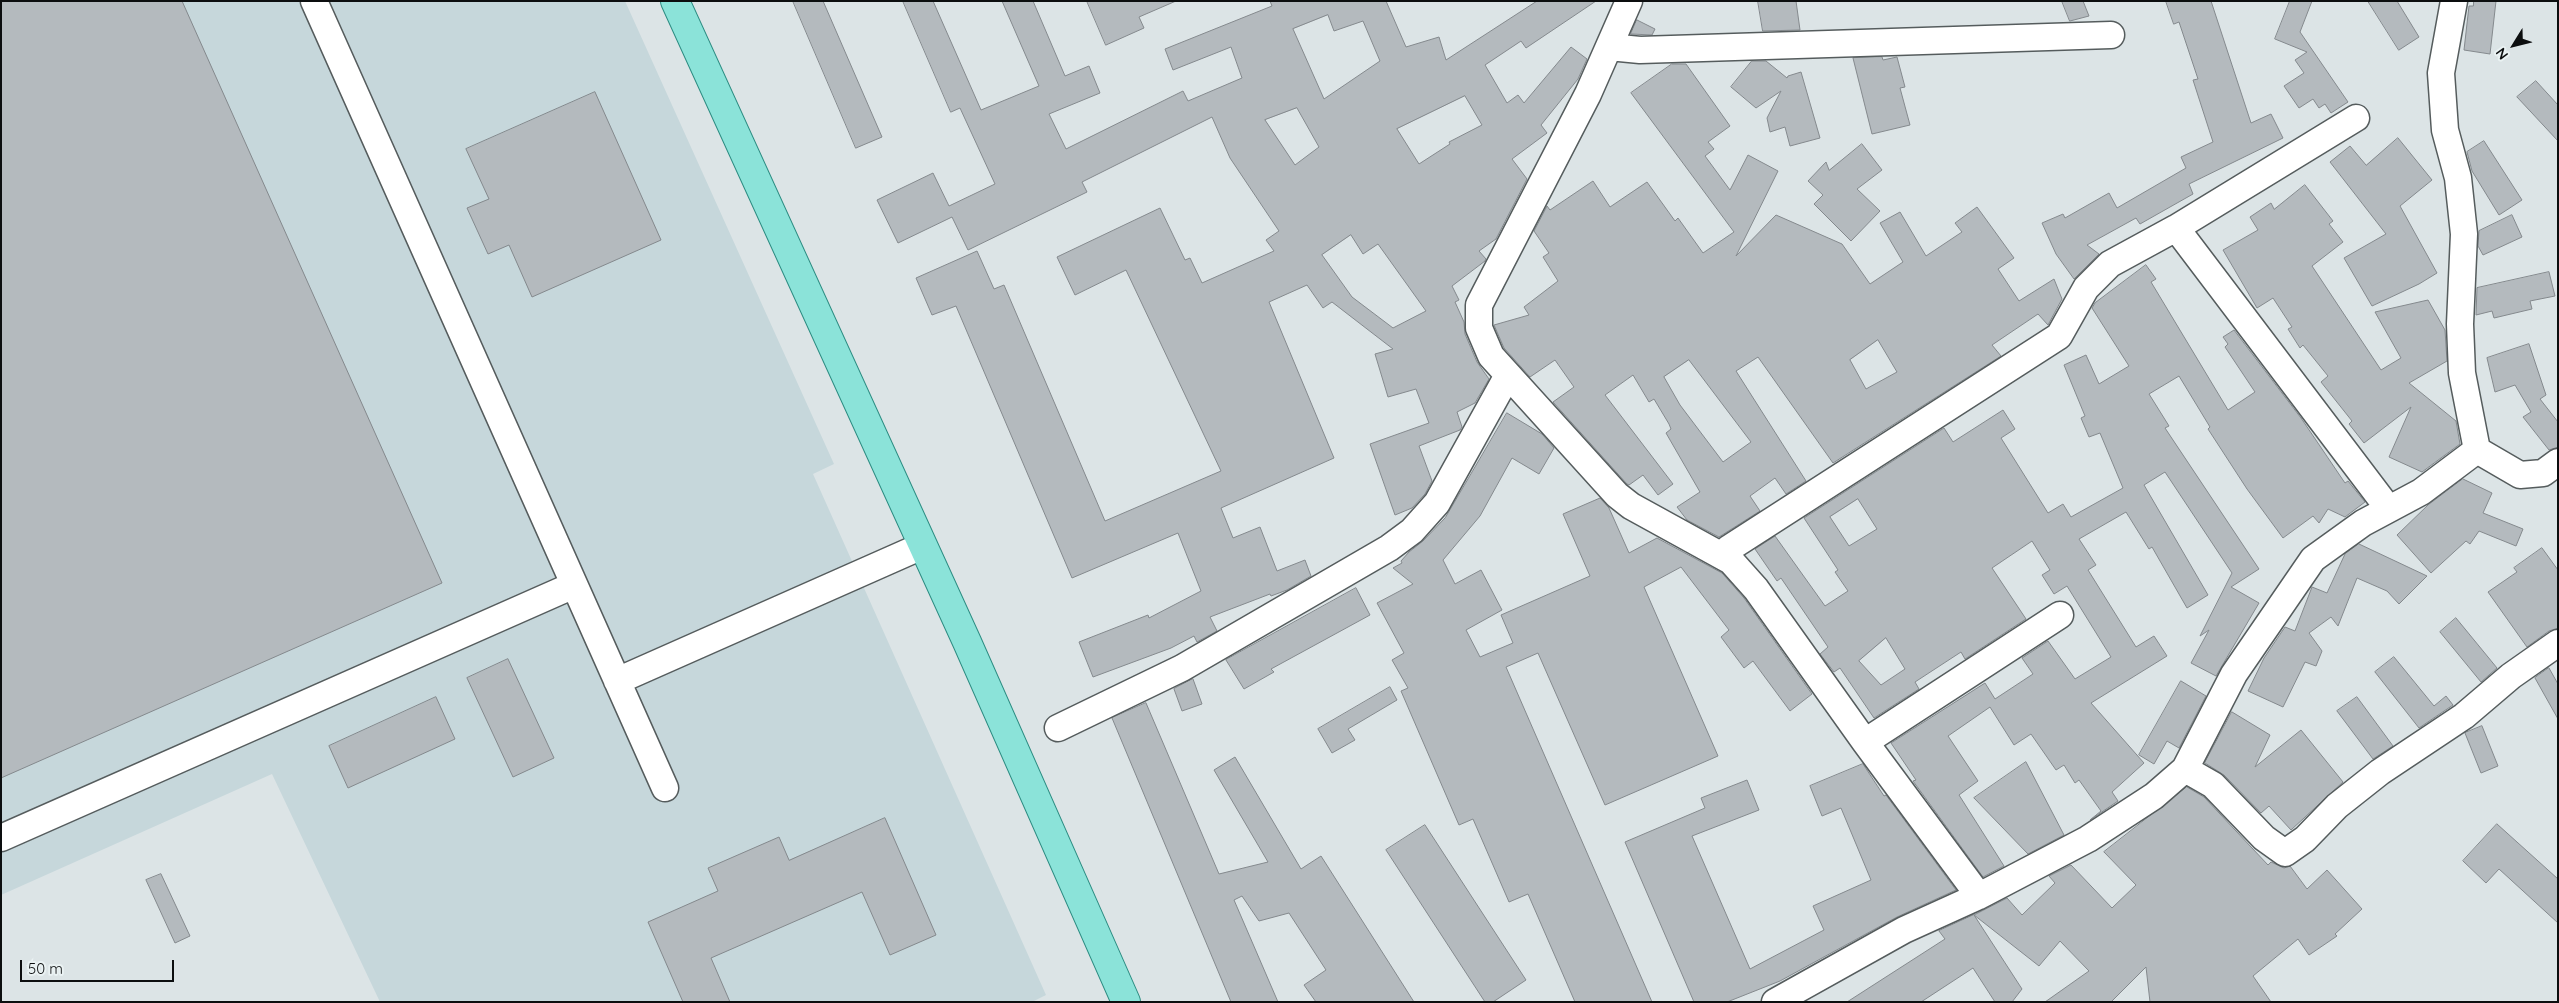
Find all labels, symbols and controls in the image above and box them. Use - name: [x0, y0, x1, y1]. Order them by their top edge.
- north arrow: [2489, 20, 2539, 70]
- text: N: [2492, 44, 2512, 63]
- scale bar: [22, 950, 176, 982]
- text: 50 m: [28, 959, 63, 978]

